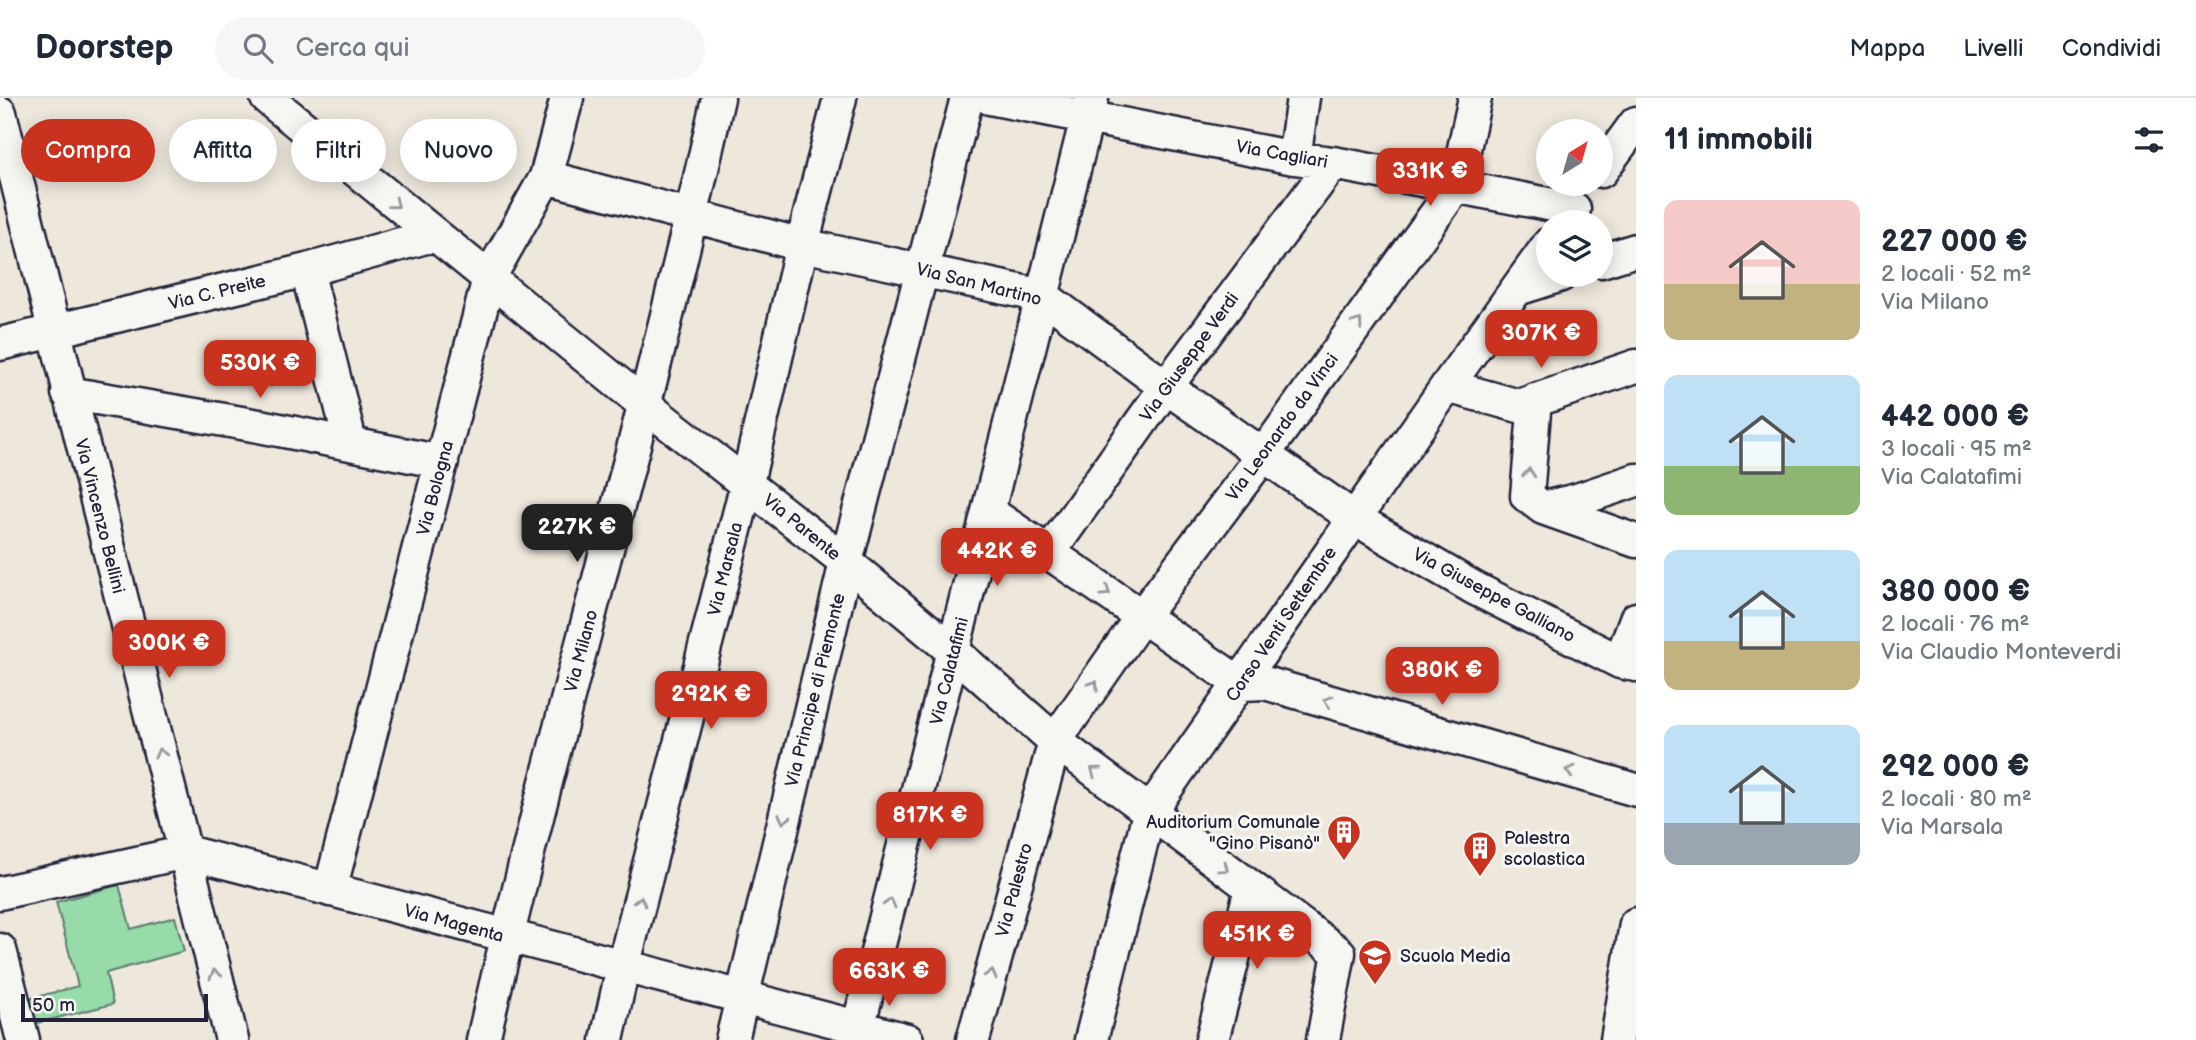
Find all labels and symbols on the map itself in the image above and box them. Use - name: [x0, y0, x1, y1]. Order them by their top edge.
- north arrow: [1536, 119, 1614, 196]
- street label: Via Cagliari: [1234, 136, 1329, 173]
- pin: 331K €: [1373, 148, 1487, 208]
- one-way arrow: [387, 196, 400, 208]
- street label: Via San Martino: [914, 259, 1044, 310]
- street label: Via C. Preite: [166, 270, 268, 315]
- street label: Via Giuseppe Verdi: [1135, 289, 1243, 426]
- pin: 307K €: [1484, 310, 1598, 370]
- one-way arrow: [1350, 318, 1362, 331]
- pin: 530K €: [203, 341, 317, 400]
- street label: Via Leonardo da Vinci: [1222, 349, 1343, 505]
- street label: Via Vincenzo Bellini: [70, 437, 129, 596]
- street label: Via Bologna: [413, 438, 458, 538]
- one-way arrow: [1521, 467, 1536, 478]
- street label: Via Parente: [759, 490, 845, 565]
- pin: 227K €: [520, 504, 634, 564]
- street label: Via Marsala: [704, 520, 747, 618]
- pin: 442K €: [940, 528, 1054, 588]
- street label: Corso Venti Settembre: [1222, 542, 1341, 706]
- street label: Via Giuseppe Galliano: [1409, 544, 1578, 647]
- one-way arrow: [1098, 584, 1111, 596]
- street label: Via Principe di Piemonte: [781, 591, 850, 789]
- street label: Via Milano: [560, 608, 603, 695]
- street label: Via Calatafimi: [926, 615, 973, 727]
- pin: 300K €: [112, 620, 226, 680]
- pin: 380K €: [1385, 648, 1499, 707]
- pin: 292K €: [654, 672, 768, 731]
- one-way arrow: [1086, 680, 1098, 693]
- one-way arrow: [1323, 695, 1335, 709]
- one-way arrow: [154, 747, 168, 759]
- one-way arrow: [1565, 765, 1577, 779]
- one-way arrow: [1090, 767, 1103, 780]
- pin: 817K €: [873, 792, 987, 852]
- one-way arrow: [778, 812, 793, 824]
- place label: Auditorium Comunale "Gino Pisanò": [1146, 812, 1320, 854]
- building icon: Auditorium Comunale "Gino Pisanò": [1325, 813, 1363, 862]
- place label: Palestra scolastica: [1504, 828, 1585, 870]
- building icon: Palestra scolastica: [1461, 829, 1499, 878]
- street label: Via Palestro: [992, 841, 1037, 939]
- one-way arrow: [1216, 860, 1228, 872]
- one-way arrow: [632, 895, 646, 907]
- one-way arrow: [882, 897, 896, 909]
- street label: Via Magenta: [402, 900, 506, 947]
- pin: 451K €: [1200, 912, 1314, 971]
- school or university icon: Scuola Media: [1356, 937, 1394, 986]
- place label: Scuola Media: [1400, 946, 1511, 967]
- pin: 663K €: [832, 948, 946, 1008]
- one-way arrow: [209, 968, 223, 980]
- one-way arrow: [982, 968, 997, 980]
- scale bar: [21, 991, 208, 1023]

